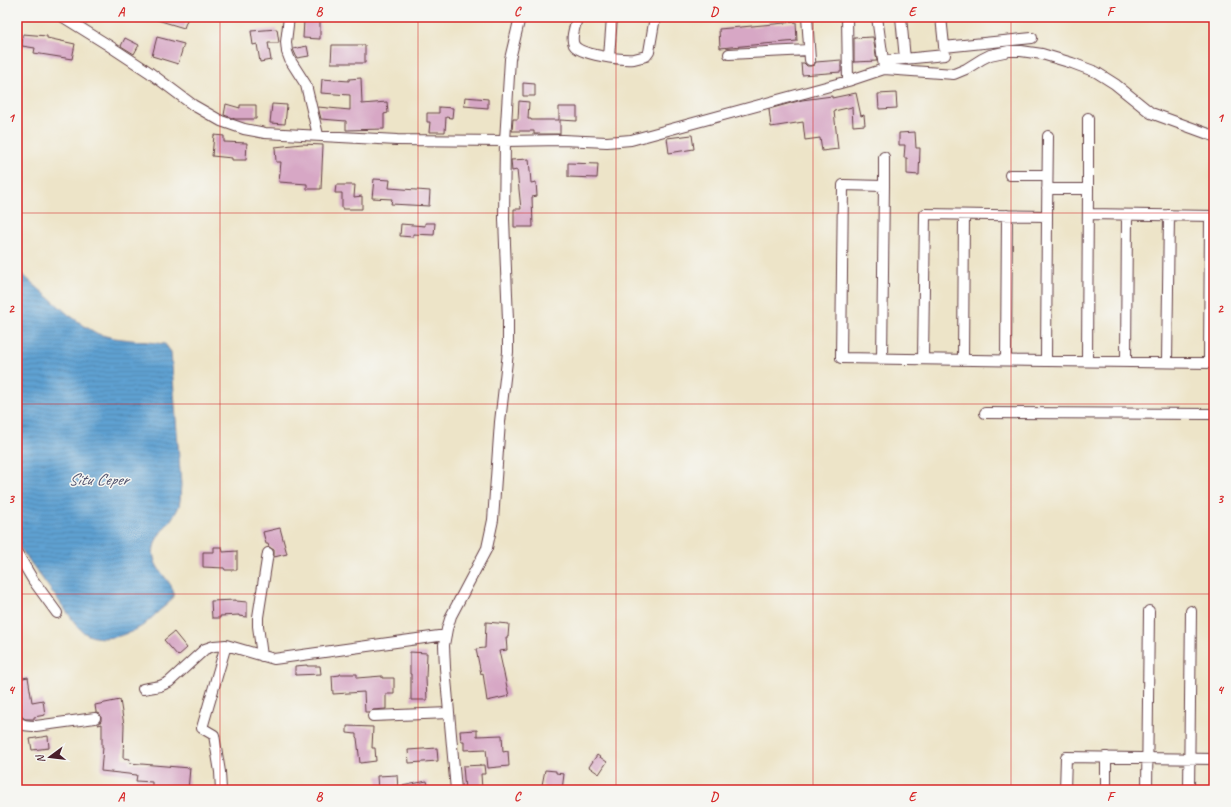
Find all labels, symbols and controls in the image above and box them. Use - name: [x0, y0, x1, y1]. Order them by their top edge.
- text: A: [118, 4, 126, 20]
- text: B: [316, 4, 324, 20]
- text: C: [514, 4, 522, 20]
- text: D: [710, 4, 719, 20]
- text: E: [909, 4, 918, 20]
- text: F: [1107, 4, 1116, 20]
- text: 1: [8, 110, 16, 126]
- text: 1: [1217, 110, 1225, 126]
- text: 2: [8, 301, 15, 317]
- text: 2: [1217, 301, 1224, 317]
- water label: Situ Ceper: [68, 469, 131, 490]
- text: 3: [8, 491, 15, 507]
- text: 3: [1217, 491, 1224, 507]
- text: 4: [8, 682, 16, 698]
- text: 4: [1217, 682, 1225, 698]
- north arrow: [30, 737, 70, 777]
- text: N: [32, 752, 48, 765]
- text: A: [118, 789, 126, 805]
- text: B: [316, 789, 324, 805]
- text: C: [514, 789, 522, 805]
- text: D: [710, 789, 719, 805]
- text: E: [909, 789, 918, 805]
- text: F: [1107, 789, 1116, 805]

